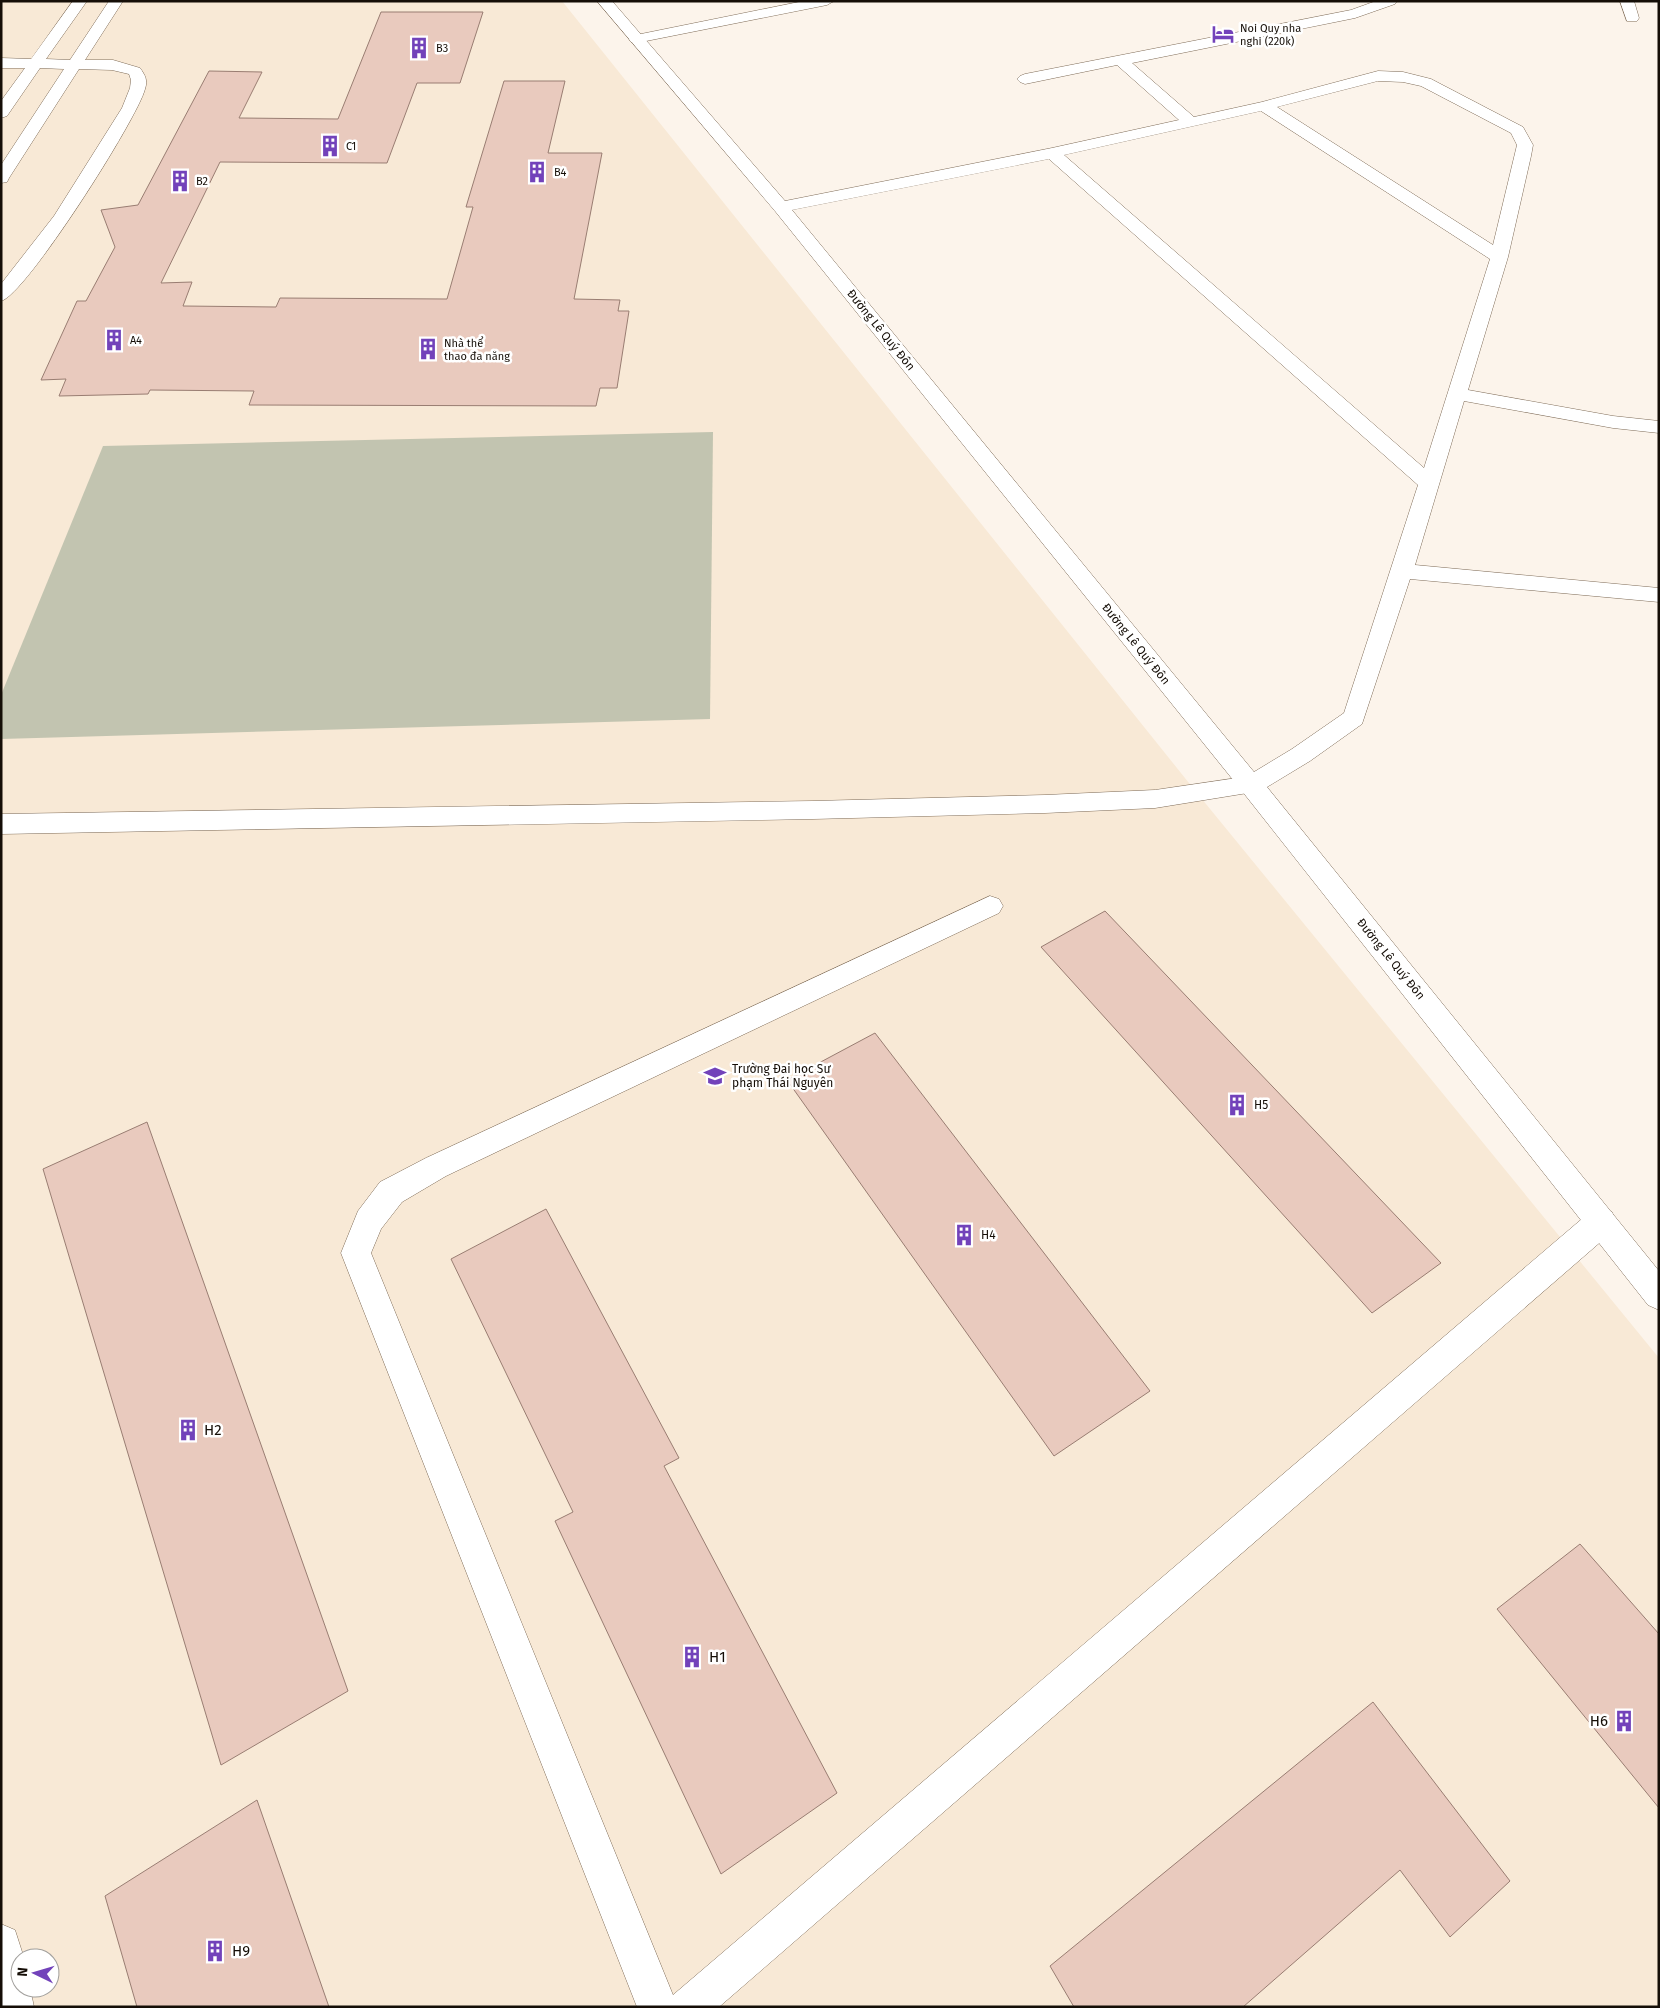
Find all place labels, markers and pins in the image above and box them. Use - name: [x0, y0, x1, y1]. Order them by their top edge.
- hotel icon: Noi Quy nha nghi (220k): [1210, 21, 1236, 47]
- place label: Noi Quy nha nghi (220k): [1240, 22, 1301, 48]
- building icon: B3: [406, 35, 432, 61]
- place label: B3: [436, 42, 448, 55]
- building icon: C1: [317, 133, 343, 159]
- place label: C1: [346, 140, 356, 153]
- building icon: B4: [524, 159, 550, 185]
- place label: B4: [554, 166, 567, 179]
- building icon: B2: [167, 168, 193, 194]
- place label: B2: [196, 175, 208, 188]
- building icon: A4: [101, 327, 127, 353]
- place label: A4: [130, 334, 142, 347]
- building icon: Nhà thể thao đa năng: [415, 336, 441, 362]
- place label: Nhà thể thao đa năng: [444, 336, 510, 363]
- place label: Trường Đại học Sư phạm Thái Nguyên: [732, 1062, 833, 1090]
- school or university icon: Trường Đại học Sư phạm Thái Nguyên: [702, 1063, 728, 1089]
- building icon: H5: [1224, 1092, 1250, 1118]
- place label: H5: [1254, 1098, 1268, 1112]
- building icon: H4: [951, 1222, 977, 1248]
- place label: H4: [981, 1228, 996, 1242]
- building icon: H2: [175, 1417, 201, 1443]
- place label: H2: [204, 1421, 222, 1439]
- building icon: H1: [679, 1644, 705, 1670]
- place label: H1: [709, 1648, 726, 1666]
- building icon: H6: [1611, 1708, 1637, 1734]
- place label: H6: [1590, 1712, 1608, 1730]
- building icon: H9: [202, 1938, 228, 1964]
- place label: H9: [232, 1942, 250, 1960]

